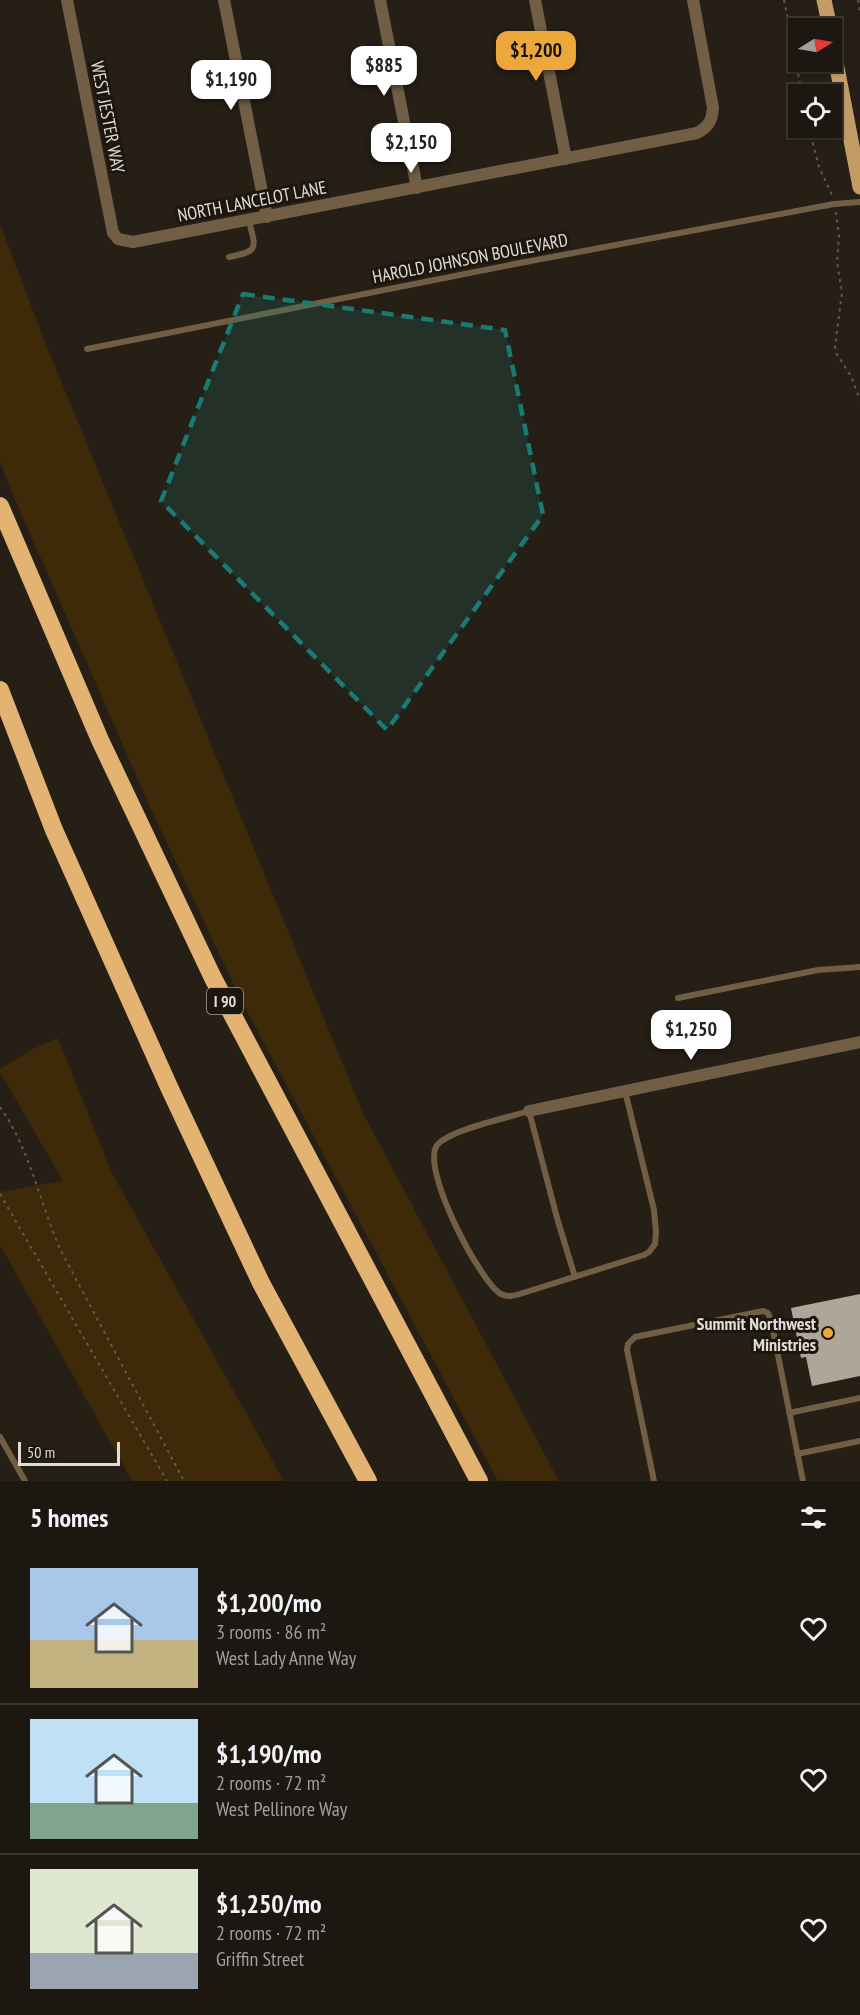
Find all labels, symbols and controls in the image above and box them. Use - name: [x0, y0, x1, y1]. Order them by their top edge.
- north arrow: [788, 18, 842, 72]
- map controls: [788, 18, 842, 138]
- pin: $1,200: [487, 31, 585, 82]
- text: $1,200: [510, 37, 562, 63]
- pin: $885: [348, 46, 420, 97]
- text: $885: [365, 52, 403, 78]
- street label: WEST JESTER WAY: [86, 59, 130, 176]
- pin: $1,190: [182, 60, 280, 111]
- text: $1,190: [205, 66, 257, 92]
- button: locate: [788, 84, 842, 138]
- pin: $2,150: [362, 123, 460, 174]
- text: $2,150: [385, 129, 437, 155]
- street label: NORTH LANCELOT LANE: [176, 175, 328, 227]
- street label: HAROLD JOHNSON BOULEVARD: [370, 228, 570, 288]
- road number: I 90: [207, 988, 243, 1014]
- pin: $1,250: [642, 1010, 740, 1061]
- text: $1,250: [665, 1016, 717, 1042]
- place label: Summit Northwest Ministries: [697, 1312, 817, 1356]
- marker: Summit Northwest Ministries: [821, 1326, 835, 1340]
- scale bar: [18, 1439, 120, 1466]
- text: 50 m: [27, 1442, 55, 1462]
- text: 5 homes: [30, 1501, 108, 1534]
- icon: filters: [797, 1501, 830, 1534]
- text: $1,200/mo: [216, 1586, 322, 1619]
- icon: home: [78, 1592, 150, 1664]
- icon: heart: [797, 1612, 830, 1645]
- text: 3 rooms · 86 m²: [216, 1619, 326, 1645]
- text: West Lady Anne Way: [216, 1645, 356, 1671]
- text: $1,190/mo: [216, 1737, 322, 1770]
- icon: home: [78, 1743, 150, 1815]
- icon: heart: [797, 1763, 830, 1796]
- text: 2 rooms · 72 m²: [216, 1770, 326, 1796]
- text: West Pellinore Way: [216, 1796, 347, 1822]
- text: $1,250/mo: [216, 1887, 322, 1920]
- icon: home: [78, 1893, 150, 1965]
- icon: heart: [797, 1913, 830, 1946]
- text: 2 rooms · 72 m²: [216, 1920, 326, 1946]
- text: Griffin Street: [216, 1946, 304, 1972]

